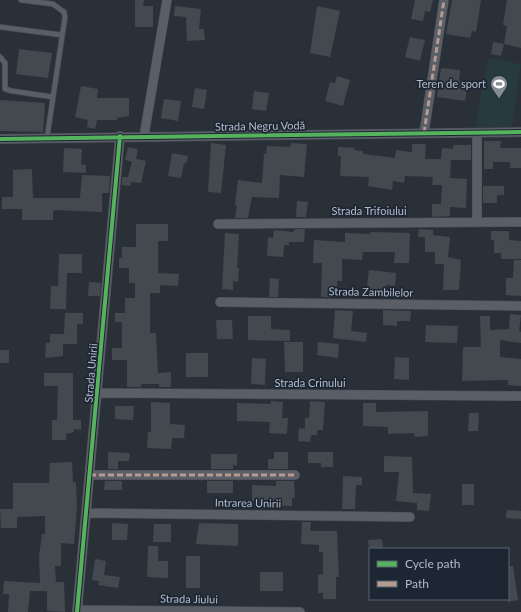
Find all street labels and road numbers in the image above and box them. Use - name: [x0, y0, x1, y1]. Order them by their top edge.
- street label: Strada Negru Vodă: [215, 118, 305, 133]
- street label: Strada Trifoiului: [331, 204, 407, 217]
- street label: Strada Zambilelor: [329, 284, 413, 299]
- street label: Strada Unirii: [81, 342, 100, 403]
- street label: Strada Crinului: [274, 376, 346, 389]
- street label: Intrarea Unirii: [215, 495, 282, 510]
- street label: Strada Jiului: [160, 591, 218, 606]

